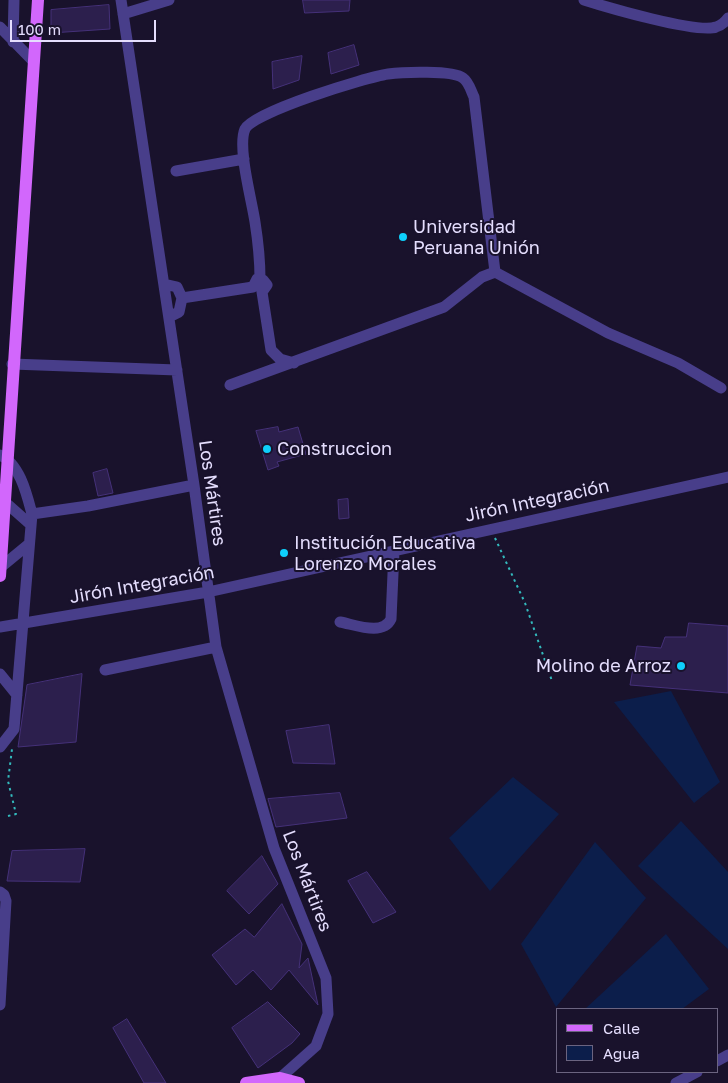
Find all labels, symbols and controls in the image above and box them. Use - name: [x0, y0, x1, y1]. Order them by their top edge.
- scale bar: [12, 10, 159, 42]
- text: 100 m: [18, 20, 61, 38]
- place label: Universidad Peruana Unión: [413, 216, 540, 258]
- marker: Universidad Peruana Unión: [397, 231, 409, 243]
- place label: Construccion: [277, 438, 392, 460]
- street label: Los Mártires: [194, 439, 230, 547]
- marker: Construccion: [261, 443, 273, 455]
- street label: Jirón Integración: [463, 475, 611, 527]
- place label: Institución Educativa Lorenzo Morales: [294, 532, 476, 574]
- marker: Institución Educativa Lorenzo Morales: [278, 547, 290, 559]
- street label: Jirón Integración: [68, 562, 216, 608]
- place label: Molino de Arroz: [536, 655, 671, 677]
- marker: Molino de Arroz: [675, 660, 687, 672]
- street label: Los Mártires: [278, 827, 336, 935]
- legend: [556, 1008, 718, 1073]
- text: Calle: [603, 1019, 640, 1037]
- text: Agua: [603, 1044, 640, 1062]

